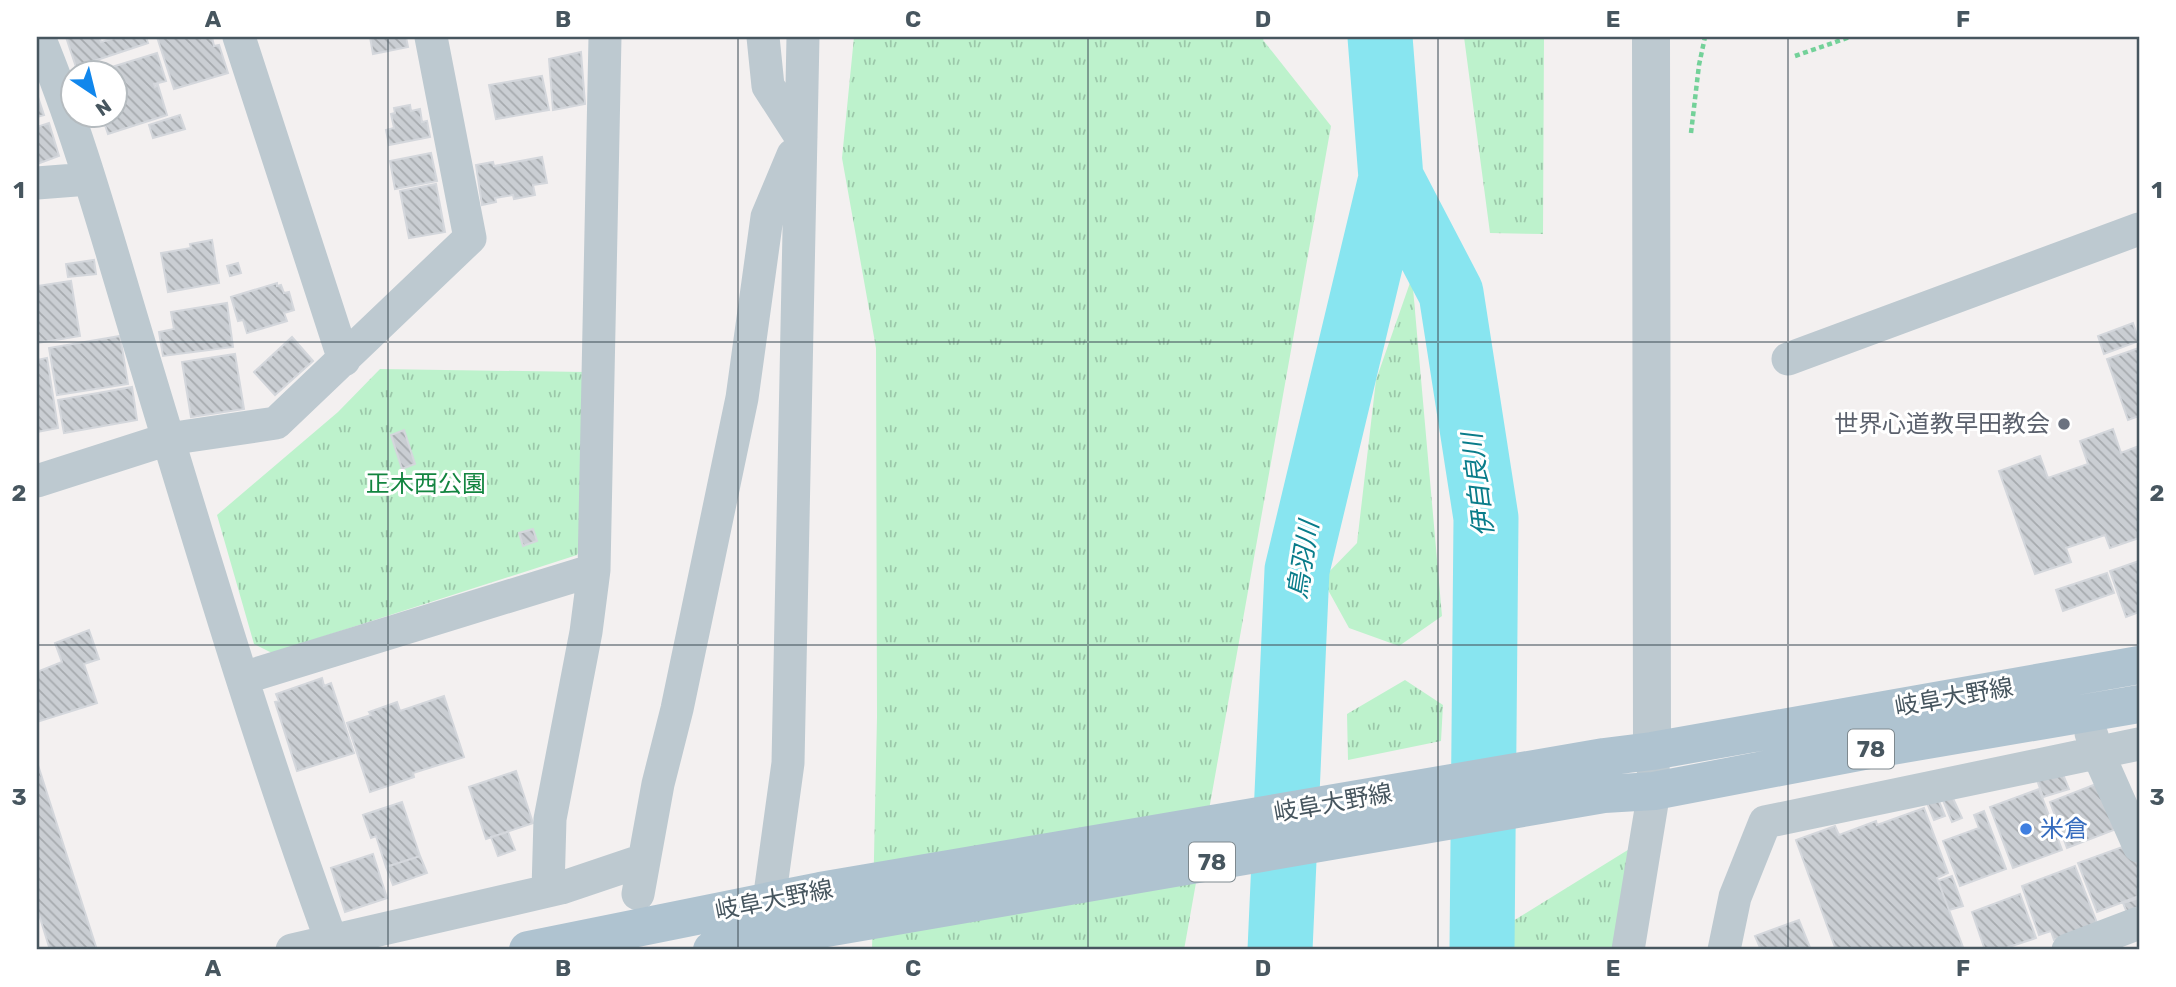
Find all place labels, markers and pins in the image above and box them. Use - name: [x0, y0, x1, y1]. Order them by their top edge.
- place label: 世界心道教早田教会: [1834, 410, 2050, 438]
- marker: 世界心道教早田教会: [2056, 416, 2072, 432]
- place label: 米倉: [2040, 815, 2088, 843]
- marker: 米倉: [2018, 821, 2034, 837]

